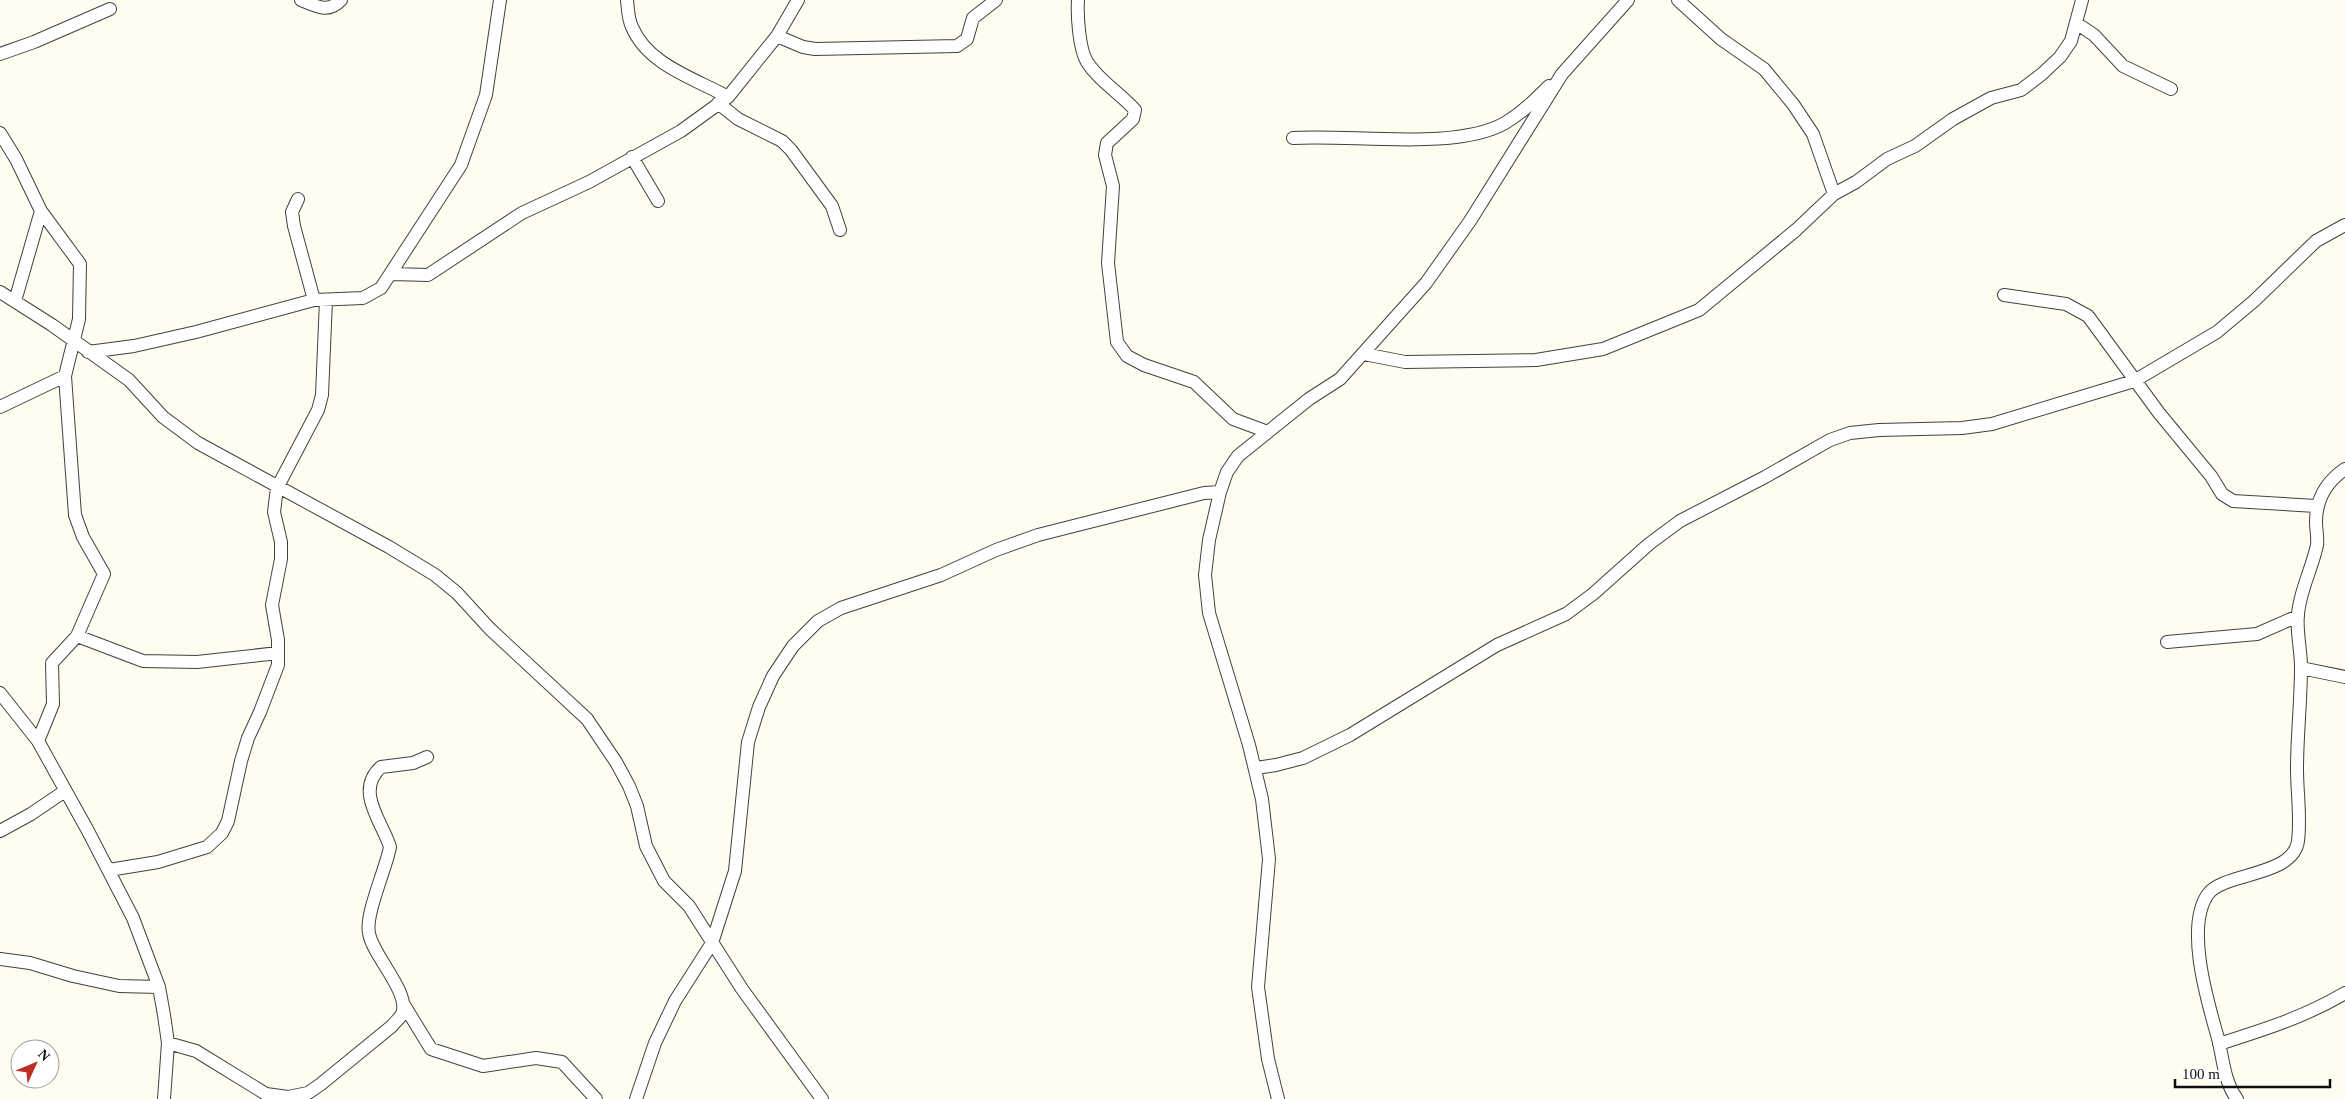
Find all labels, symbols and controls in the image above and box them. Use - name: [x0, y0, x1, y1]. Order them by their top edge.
- north arrow: [10, 1039, 60, 1089]
- text: N: [35, 1046, 53, 1064]
- scale bar: [2175, 1056, 2330, 1088]
- text: 100 m: [2182, 1066, 2220, 1082]

